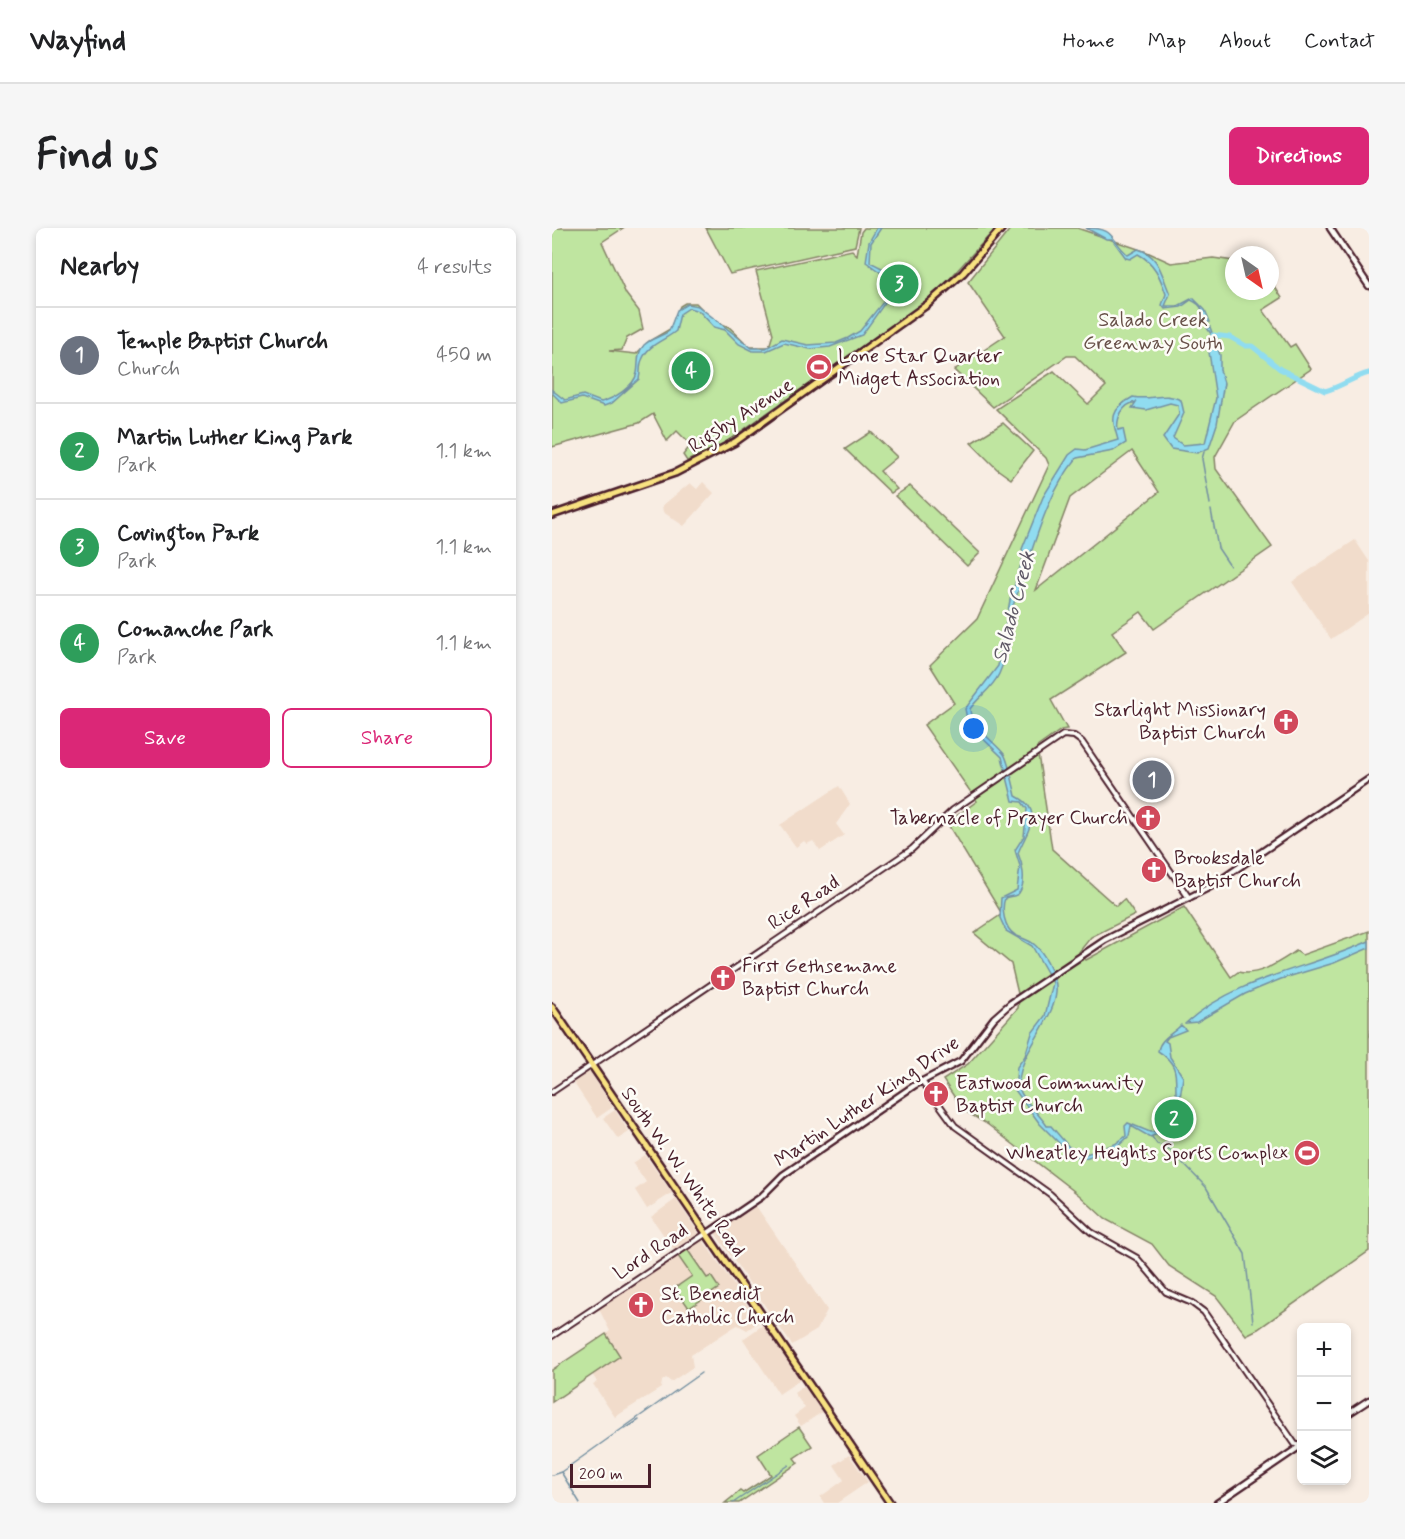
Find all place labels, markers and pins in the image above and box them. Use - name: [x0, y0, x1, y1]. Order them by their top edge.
- pin: 3: [880, 262, 918, 306]
- place label: Lone Star Quarter Midget Association: [838, 343, 1002, 394]
- pin: 4: [672, 348, 710, 394]
- sports icon: Lone Star Quarter Midget Association: [804, 352, 834, 382]
- place label: Starlight Missionary Baptist Church: [1094, 697, 1266, 747]
- church icon: Starlight Missionary Baptist Church: [1271, 707, 1301, 737]
- pin: 1: [1132, 758, 1172, 802]
- church icon: Tabernacle of Prayer Church: [1133, 803, 1163, 833]
- place label: Tabernacle of Prayer Church: [890, 805, 1128, 832]
- place label: Brooksdale Baptist Church: [1174, 845, 1301, 895]
- church icon: Brooksdale Baptist Church: [1139, 855, 1169, 885]
- place label: First Gethsemane Baptist Church: [742, 953, 897, 1003]
- church icon: First Gethsemane Baptist Church: [708, 963, 738, 993]
- place label: Eastwood Community Baptist Church: [956, 1070, 1144, 1120]
- church icon: Eastwood Community Baptist Church: [921, 1079, 951, 1109]
- pin: 2: [1154, 1096, 1194, 1142]
- sports icon: Wheatley Heights Sports Complex: [1292, 1138, 1322, 1168]
- place label: Wheatley Heights Sports Complex: [1006, 1140, 1288, 1167]
- place label: St. Benedict Catholic Church: [661, 1281, 794, 1331]
- church icon: St. Benedict Catholic Church: [626, 1290, 656, 1320]

